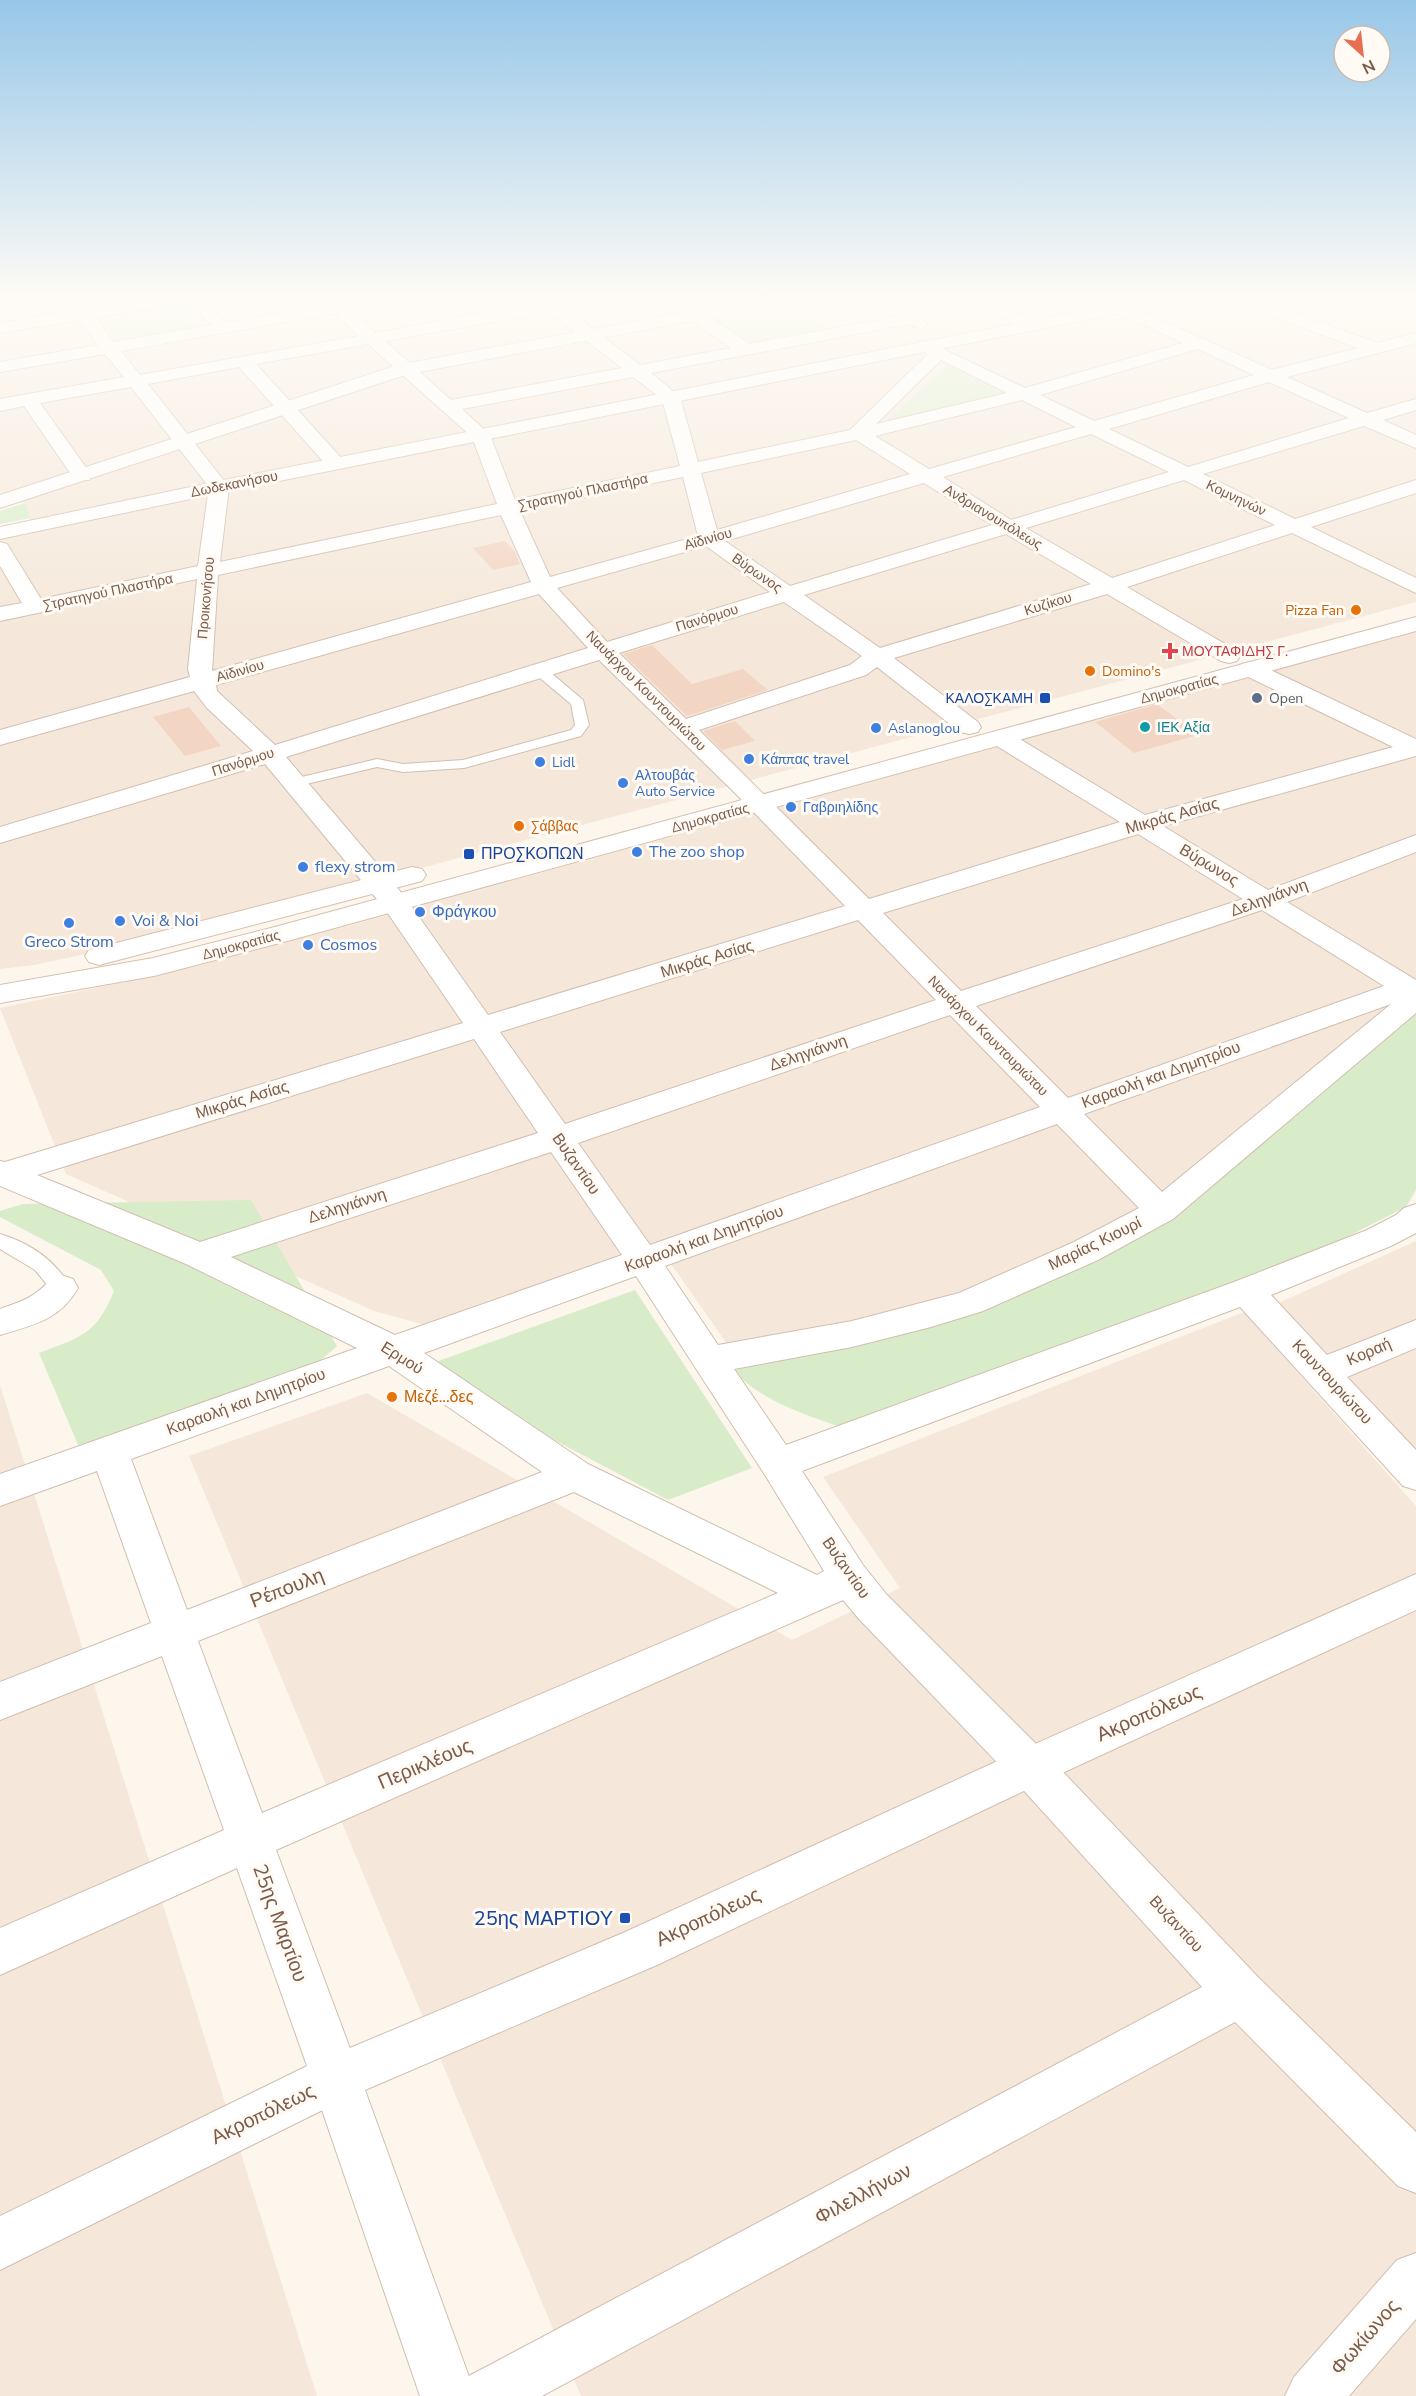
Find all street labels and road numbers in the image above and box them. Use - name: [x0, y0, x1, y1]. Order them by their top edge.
- street label: Δωδεκανήσου: [189, 466, 279, 502]
- street label: Στρατηγού Πλαστήρα: [516, 469, 650, 515]
- street label: Κομνηνών: [1203, 475, 1269, 521]
- street label: Ανδριανουπόλεως: [940, 480, 1046, 554]
- street label: Αϊδινίου: [682, 523, 734, 555]
- street label: Βύρωνος: [728, 549, 786, 597]
- street label: Προικονήσου: [193, 556, 219, 640]
- street label: Στρατηγού Πλαστήρα: [41, 569, 175, 615]
- street label: Κυζίκου: [1022, 588, 1074, 620]
- street label: Πανόρμου: [673, 600, 741, 636]
- street label: Ναυάρχου Κουντουριώτου: [582, 627, 710, 755]
- street label: Αϊδινίου: [214, 655, 266, 687]
- street label: Δημοκρατίας: [1138, 669, 1220, 709]
- street label: Πανόρμου: [210, 743, 276, 781]
- street label: Μικράς Ασίας: [1123, 792, 1222, 840]
- street label: Δημοκρατίας: [669, 798, 751, 838]
- street label: Βύρωνος: [1175, 839, 1243, 891]
- street label: Δεληγιάννη: [1227, 874, 1311, 922]
- street label: Δημοκρατίας: [200, 925, 282, 965]
- street label: Μικράς Ασίας: [658, 934, 756, 984]
- street label: Ναυάρχου Κουντουριώτου: [924, 972, 1052, 1100]
- street label: Δεληγιάννη: [766, 1029, 850, 1077]
- street label: Καραολή και Δημητρίου: [1079, 1036, 1243, 1114]
- street label: Μικράς Ασίας: [193, 1075, 291, 1125]
- street label: Βυζαντίου: [547, 1129, 605, 1199]
- street label: Δεληγιάννη: [305, 1183, 389, 1229]
- street label: Καραολή και Δημητρίου: [622, 1200, 786, 1278]
- street label: Μαρίας Κιουρί: [1045, 1212, 1146, 1276]
- street label: Κοραή: [1343, 1333, 1395, 1371]
- street label: Κουντουριώτου: [1287, 1335, 1377, 1429]
- street label: Ερμού: [376, 1336, 428, 1380]
- street label: Καραολή και Δημητρίου: [164, 1363, 328, 1441]
- street label: Βυζαντίου: [817, 1533, 875, 1603]
- street label: Ρέπουλη: [246, 1562, 328, 1614]
- street label: Ακροπόλεως: [1092, 1678, 1206, 1748]
- street label: Περικλέους: [374, 1732, 477, 1796]
- street label: 25ης Μαρτίου: [246, 1860, 314, 1986]
- street label: Ακροπόλεως: [651, 1881, 765, 1953]
- street label: Βυζαντίου: [1144, 1891, 1208, 1957]
- street label: Ακροπόλεως: [207, 2077, 320, 2151]
- street label: Φιλελλήνων: [810, 2157, 916, 2231]
- street label: Φωκίωνος: [1324, 2293, 1406, 2381]

